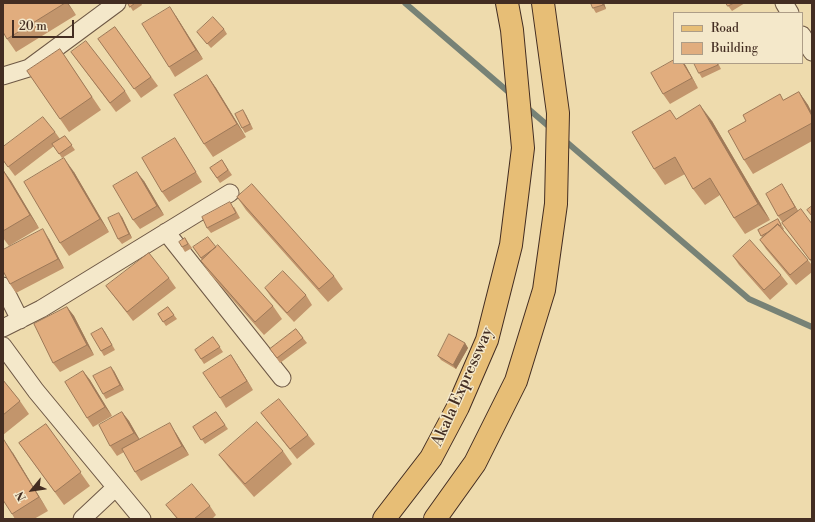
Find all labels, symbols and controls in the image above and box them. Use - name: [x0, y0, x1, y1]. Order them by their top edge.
- scale bar: [14, 12, 76, 38]
- legend: [673, 12, 803, 64]
- text: 20 m: [19, 19, 47, 34]
- text: Road: [711, 21, 739, 36]
- text: Building: [711, 41, 758, 56]
- street label: Akala Expressway: [428, 324, 498, 450]
- north arrow: [12, 470, 52, 510]
- text: N: [13, 489, 30, 503]

